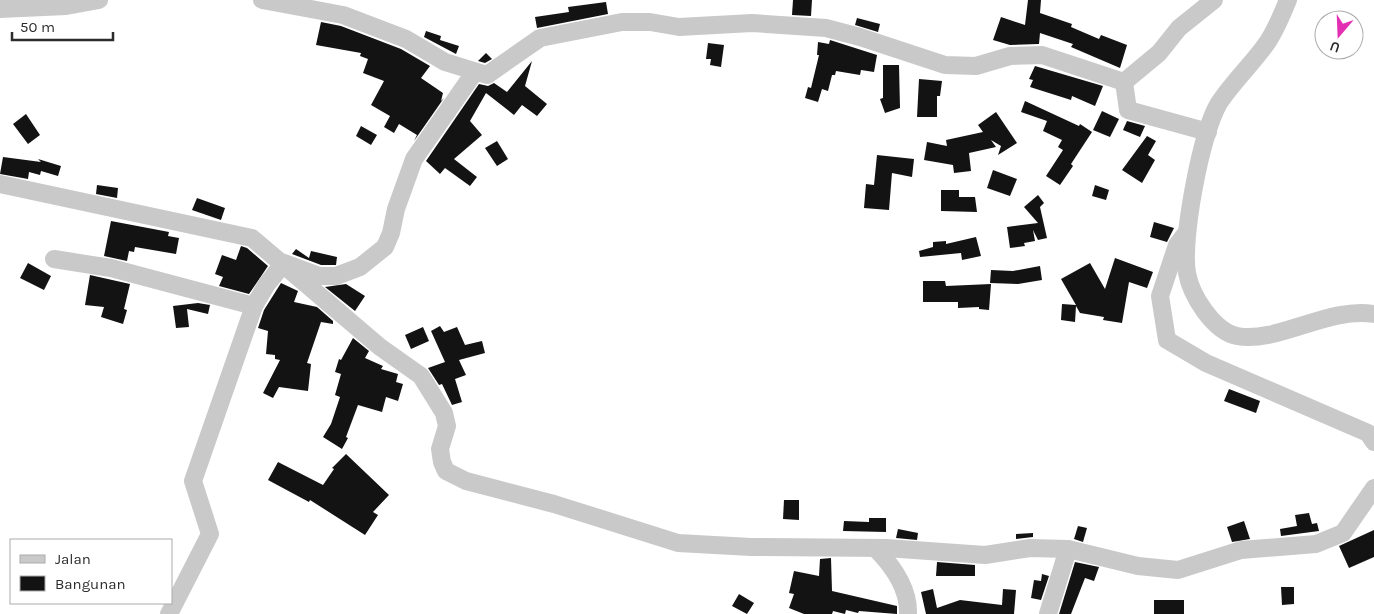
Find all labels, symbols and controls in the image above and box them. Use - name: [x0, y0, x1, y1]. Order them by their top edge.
- scale bar: [12, 10, 114, 42]
- north arrow: [1314, 10, 1364, 60]
- text: 50 m: [20, 18, 55, 36]
- text: U: [1328, 37, 1342, 56]
- legend: [10, 539, 172, 604]
- text: Jalan: [55, 550, 91, 568]
- text: Bangunan: [55, 575, 126, 593]

